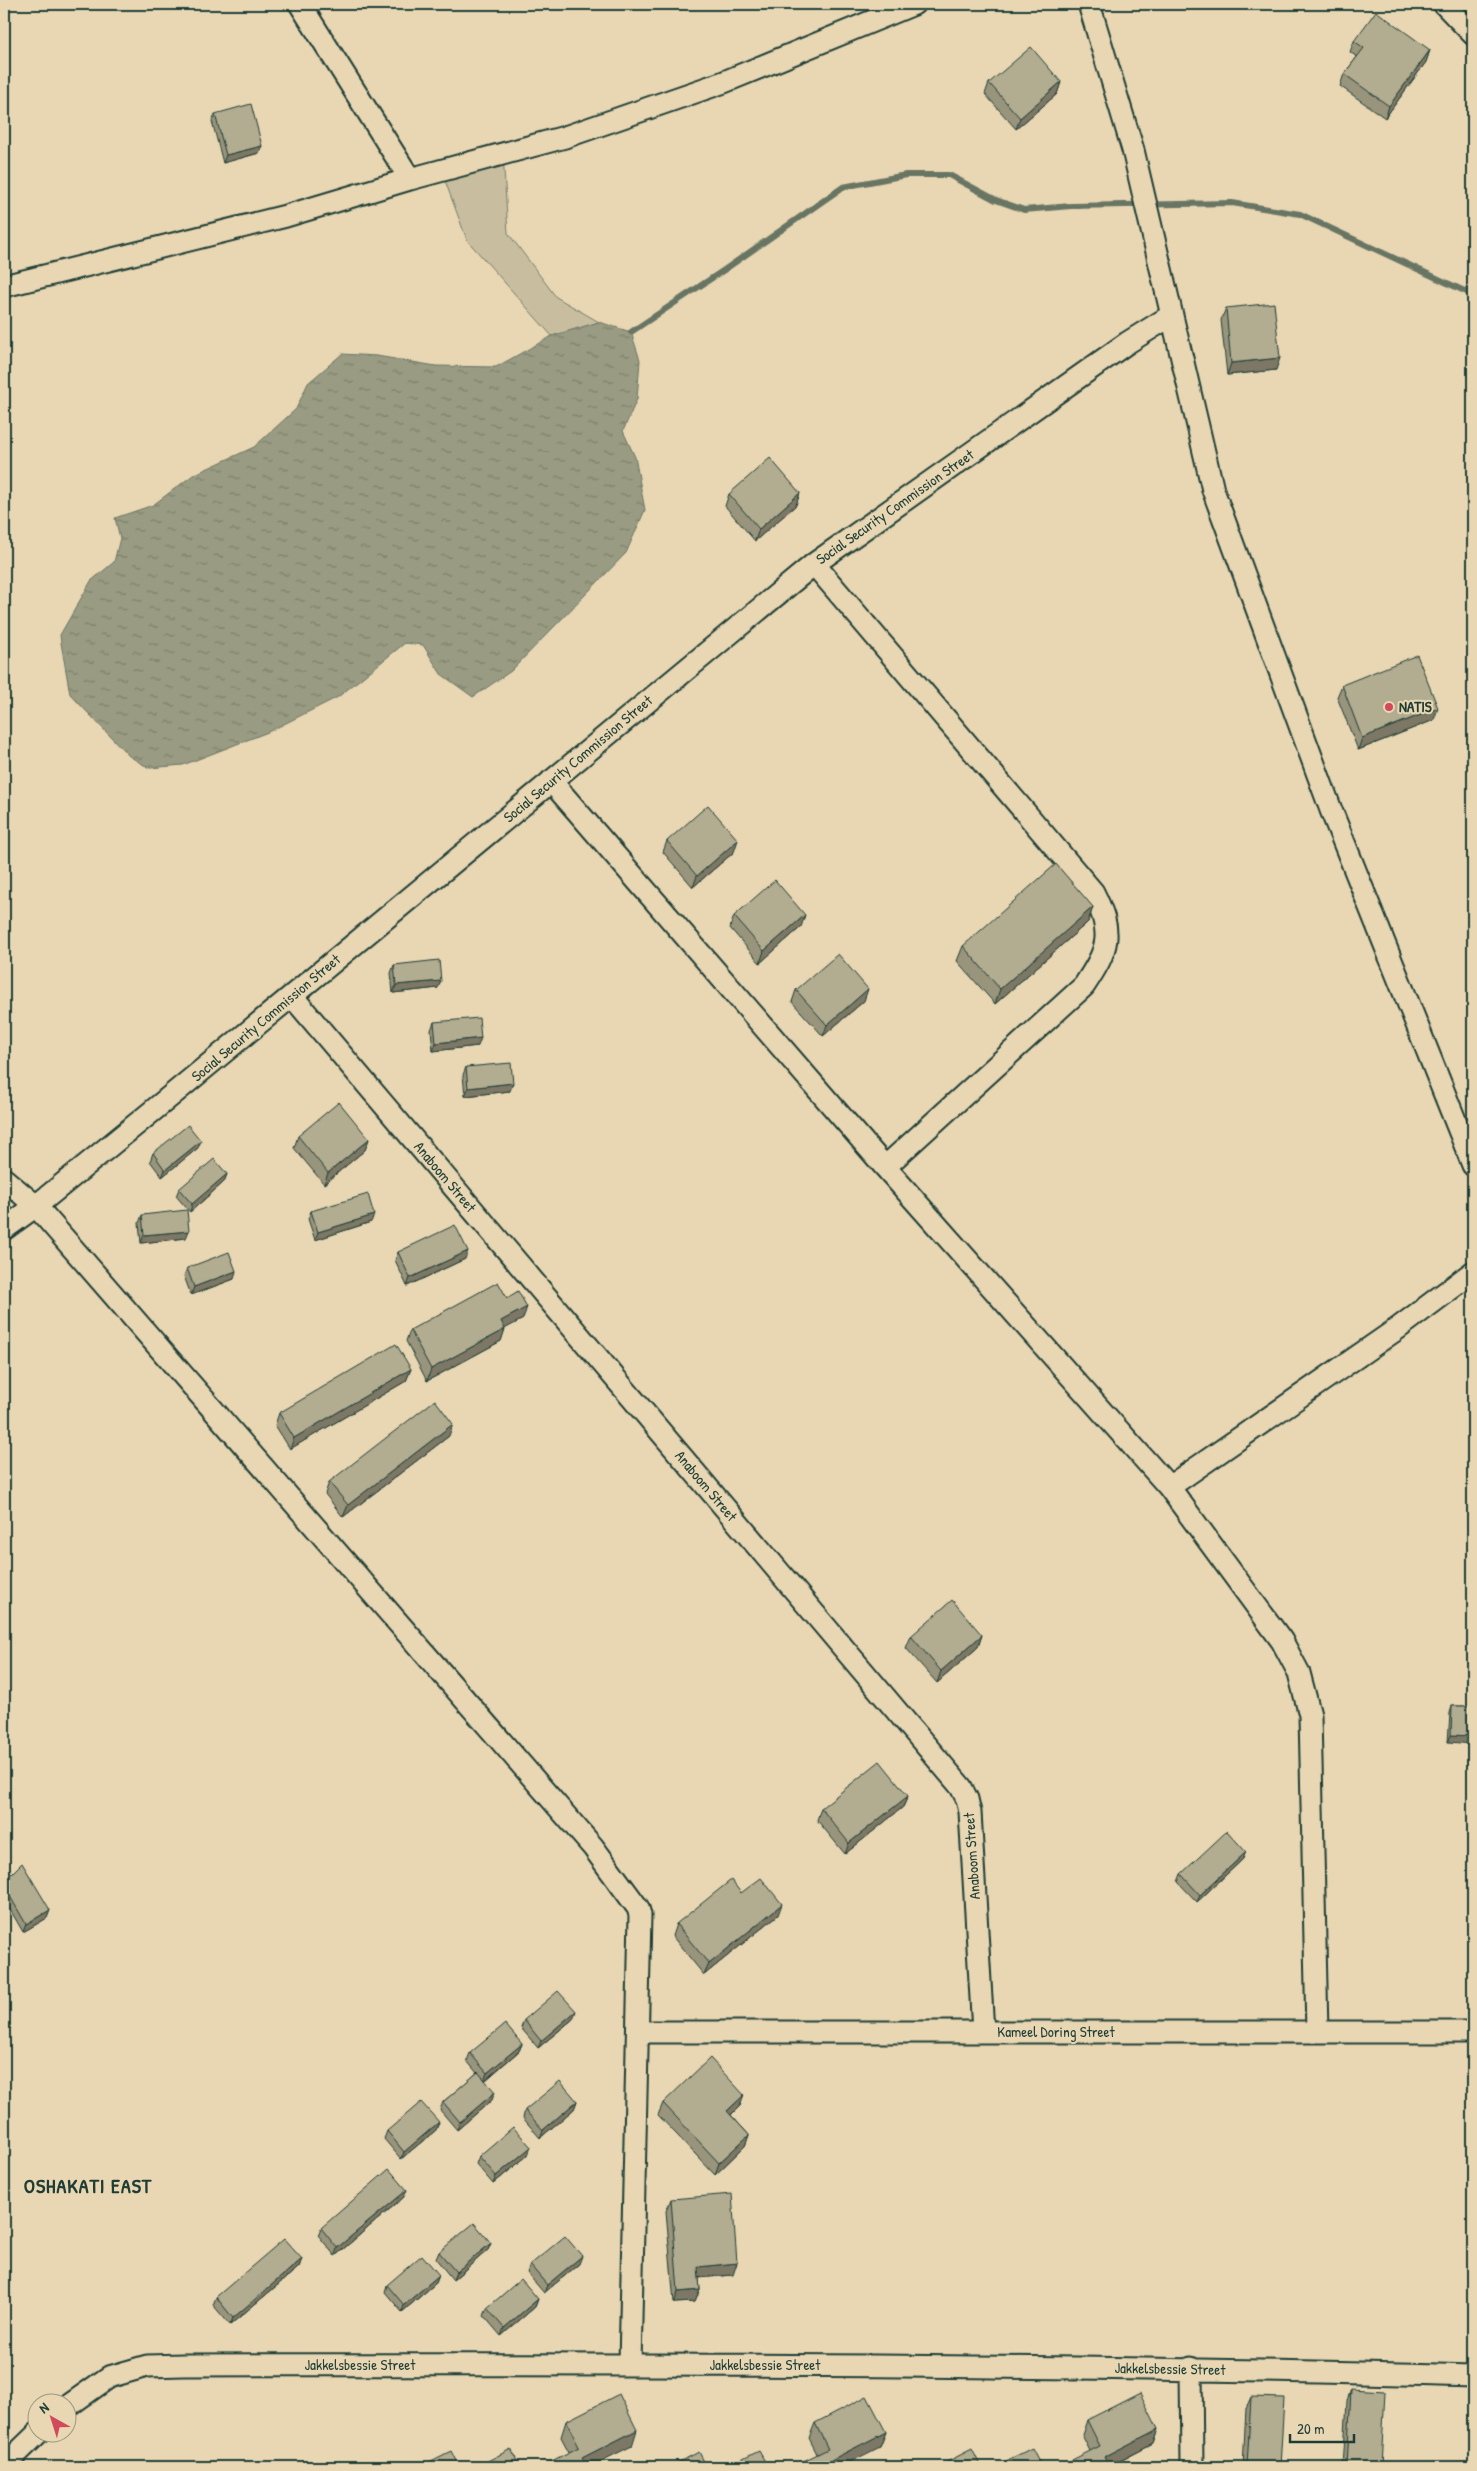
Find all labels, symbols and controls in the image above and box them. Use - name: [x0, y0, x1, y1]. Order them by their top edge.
- street label: Social Security Commission Street: [812, 443, 979, 569]
- street label: Social Security Commission Street: [499, 690, 657, 827]
- place label: NATIS: [1399, 696, 1432, 717]
- marker: NATIS: [1383, 701, 1395, 713]
- street label: Social Security Commission Street: [187, 949, 345, 1086]
- street label: Anaboom Street: [409, 1137, 482, 1217]
- street label: Anaboom Street: [670, 1446, 743, 1526]
- street label: Anaboom Street: [958, 1811, 985, 1900]
- street label: Kameel Doring Street: [997, 2021, 1116, 2042]
- district label: OSHAKATI EAST: [24, 2172, 152, 2199]
- street label: Jakkelsbessie Street: [304, 2354, 416, 2375]
- street label: Jakkelsbessie Street: [709, 2354, 821, 2375]
- street label: Jakkelsbessie Street: [1114, 2357, 1227, 2380]
- north arrow: [28, 2394, 78, 2444]
- text: N: [35, 2397, 53, 2417]
- scale bar: [1290, 2411, 1353, 2443]
- text: 20 m: [1297, 2418, 1324, 2439]

